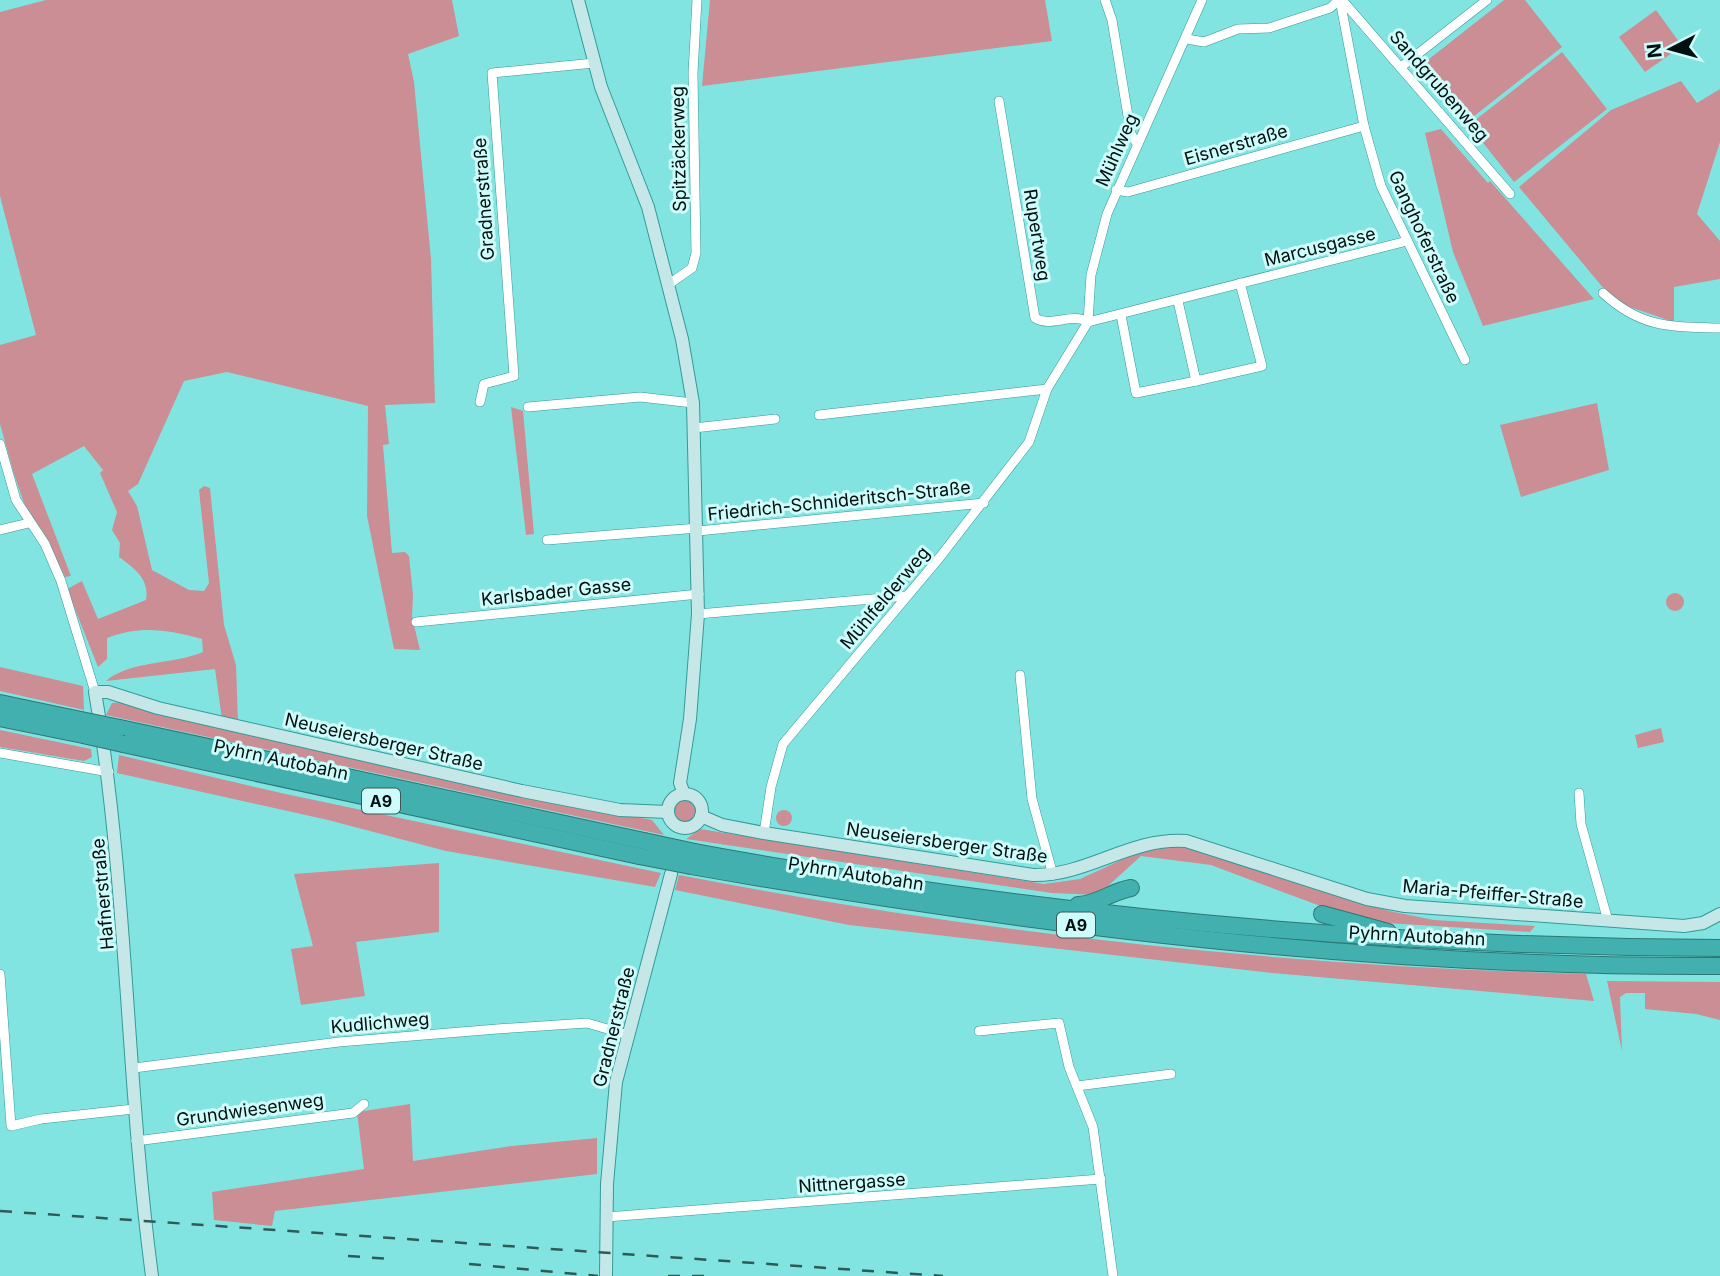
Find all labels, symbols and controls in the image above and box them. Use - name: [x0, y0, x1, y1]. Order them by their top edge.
- north arrow: [1636, 14, 1706, 84]
- street label: Sandgrubenweg: [1386, 26, 1493, 145]
- text: N: [1642, 42, 1667, 59]
- street label: Spitzäckerweg: [667, 86, 690, 212]
- street label: Mühlweg: [1091, 110, 1142, 190]
- street label: Eisnerstraße: [1182, 120, 1290, 169]
- street label: Gradnerstraße: [469, 137, 498, 261]
- street label: Ganghoferstraße: [1385, 167, 1464, 306]
- street label: Rupertweg: [1020, 187, 1055, 282]
- street label: Marcusgasse: [1262, 223, 1378, 270]
- street label: Friedrich-Schnideritsch-Straße: [706, 476, 972, 525]
- street label: Mühlfelderweg: [836, 542, 934, 653]
- street label: Karlsbader Gasse: [480, 573, 632, 610]
- street label: Neuseiersberger Straße: [283, 708, 485, 775]
- street label: Pyhrn Autobahn: [212, 735, 350, 784]
- road number: A9: [362, 788, 400, 814]
- street label: Neuseiersberger Straße: [845, 818, 1049, 867]
- street label: Hafnerstraße: [87, 837, 118, 951]
- street label: Pyhrn Autobahn: [787, 852, 926, 895]
- street label: Maria-Pfeiffer-Straße: [1402, 875, 1584, 912]
- road number: A9: [1057, 912, 1095, 937]
- street label: Pyhrn Autobahn: [1348, 921, 1486, 950]
- street label: Gradnerstraße: [588, 965, 639, 1089]
- street label: Kudlichweg: [330, 1008, 430, 1037]
- street label: Grundwiesenweg: [175, 1089, 325, 1130]
- street label: Nittnergasse: [798, 1168, 906, 1197]

